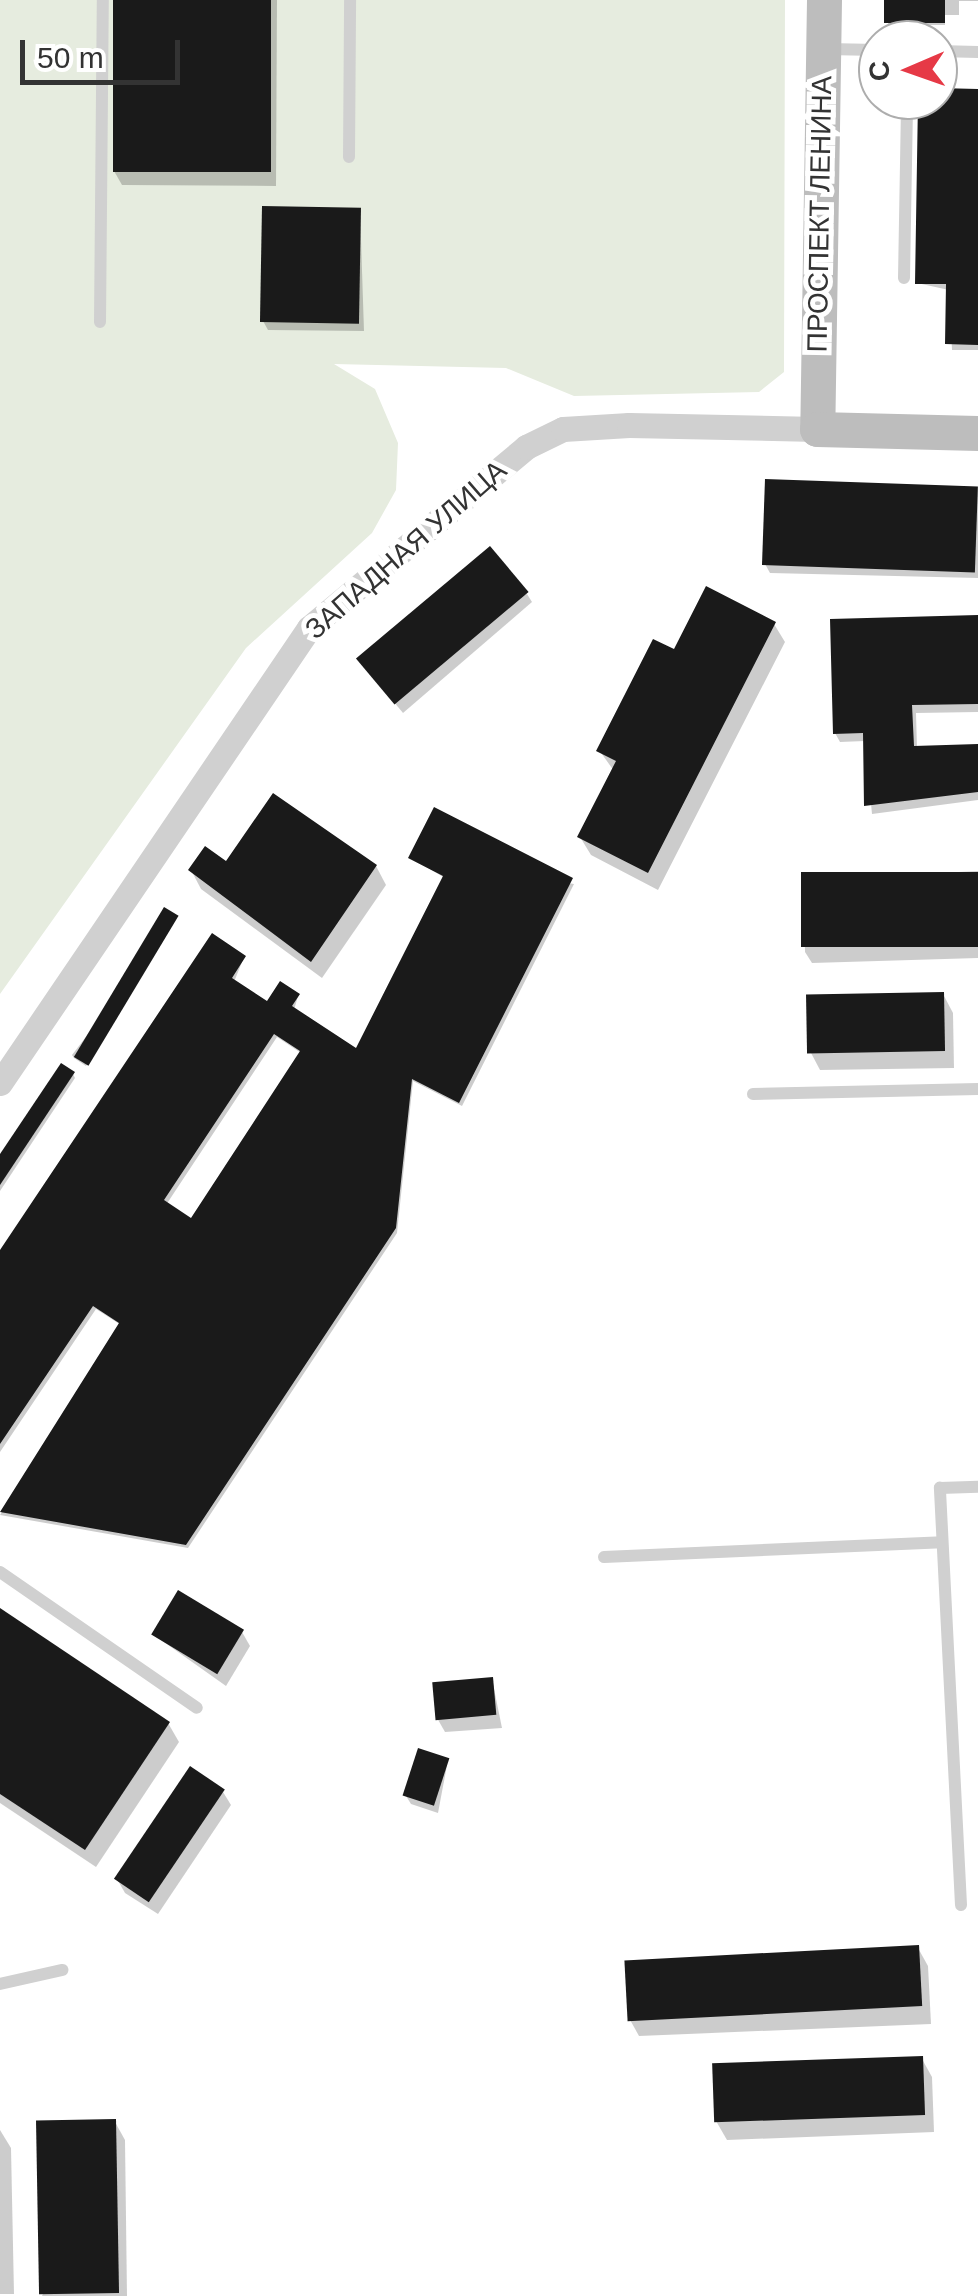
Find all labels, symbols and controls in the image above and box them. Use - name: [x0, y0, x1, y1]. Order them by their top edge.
- scale bar: [25, 20, 185, 82]
- north arrow: [858, 20, 958, 120]
- text: 50 m: [37, 41, 104, 74]
- text: С: [864, 60, 895, 82]
- street label: ПРОСПЕКТ ЛЕНИНА: [801, 75, 839, 353]
- street label: ЗАПАДНАЯ УЛИЦА: [299, 453, 513, 647]

